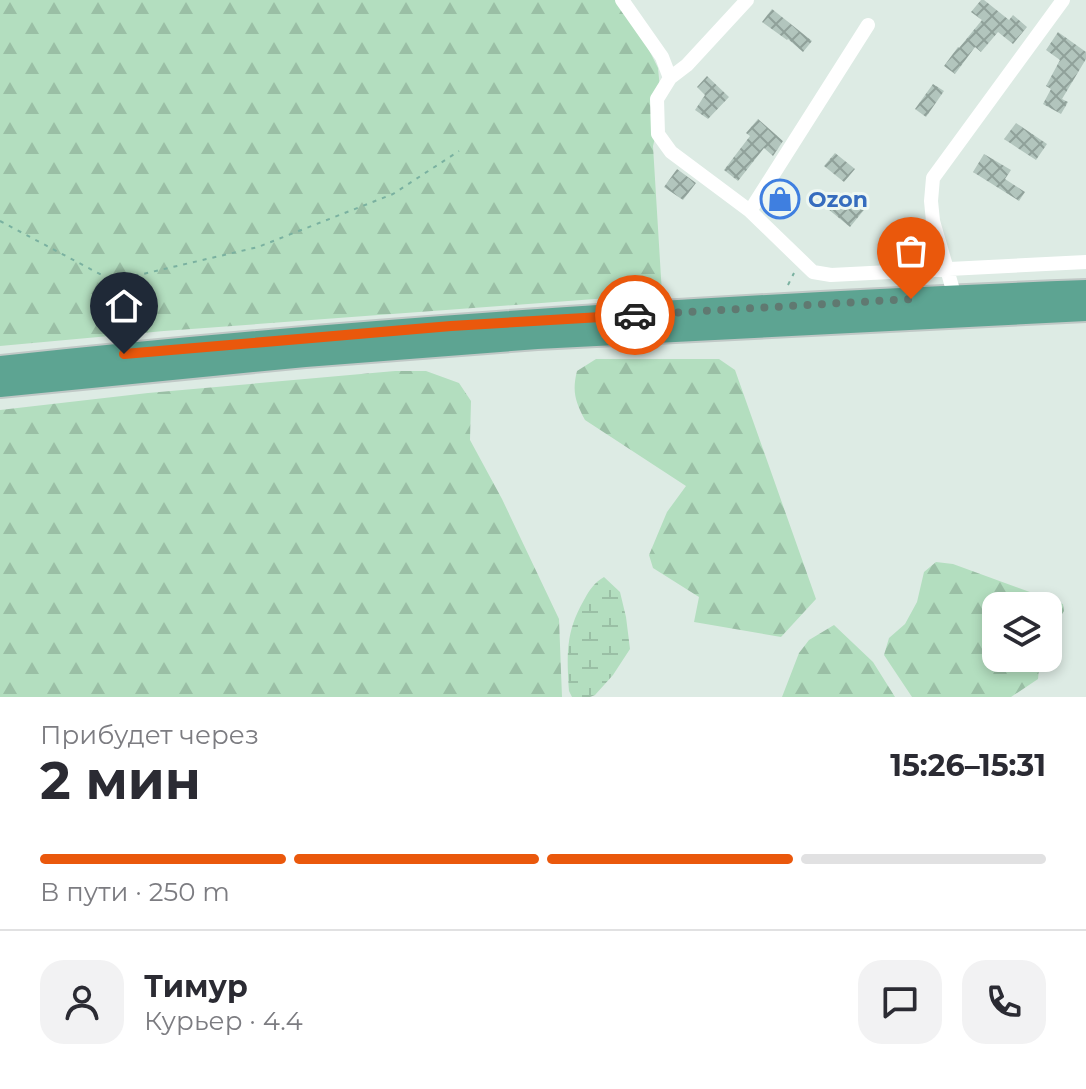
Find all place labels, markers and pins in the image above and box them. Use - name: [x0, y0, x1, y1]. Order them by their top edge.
- shop icon: Ozon: [759, 178, 801, 220]
- place label: Ozon: [808, 186, 868, 213]
- pin: [877, 217, 945, 299]
- pin: [90, 272, 158, 354]

